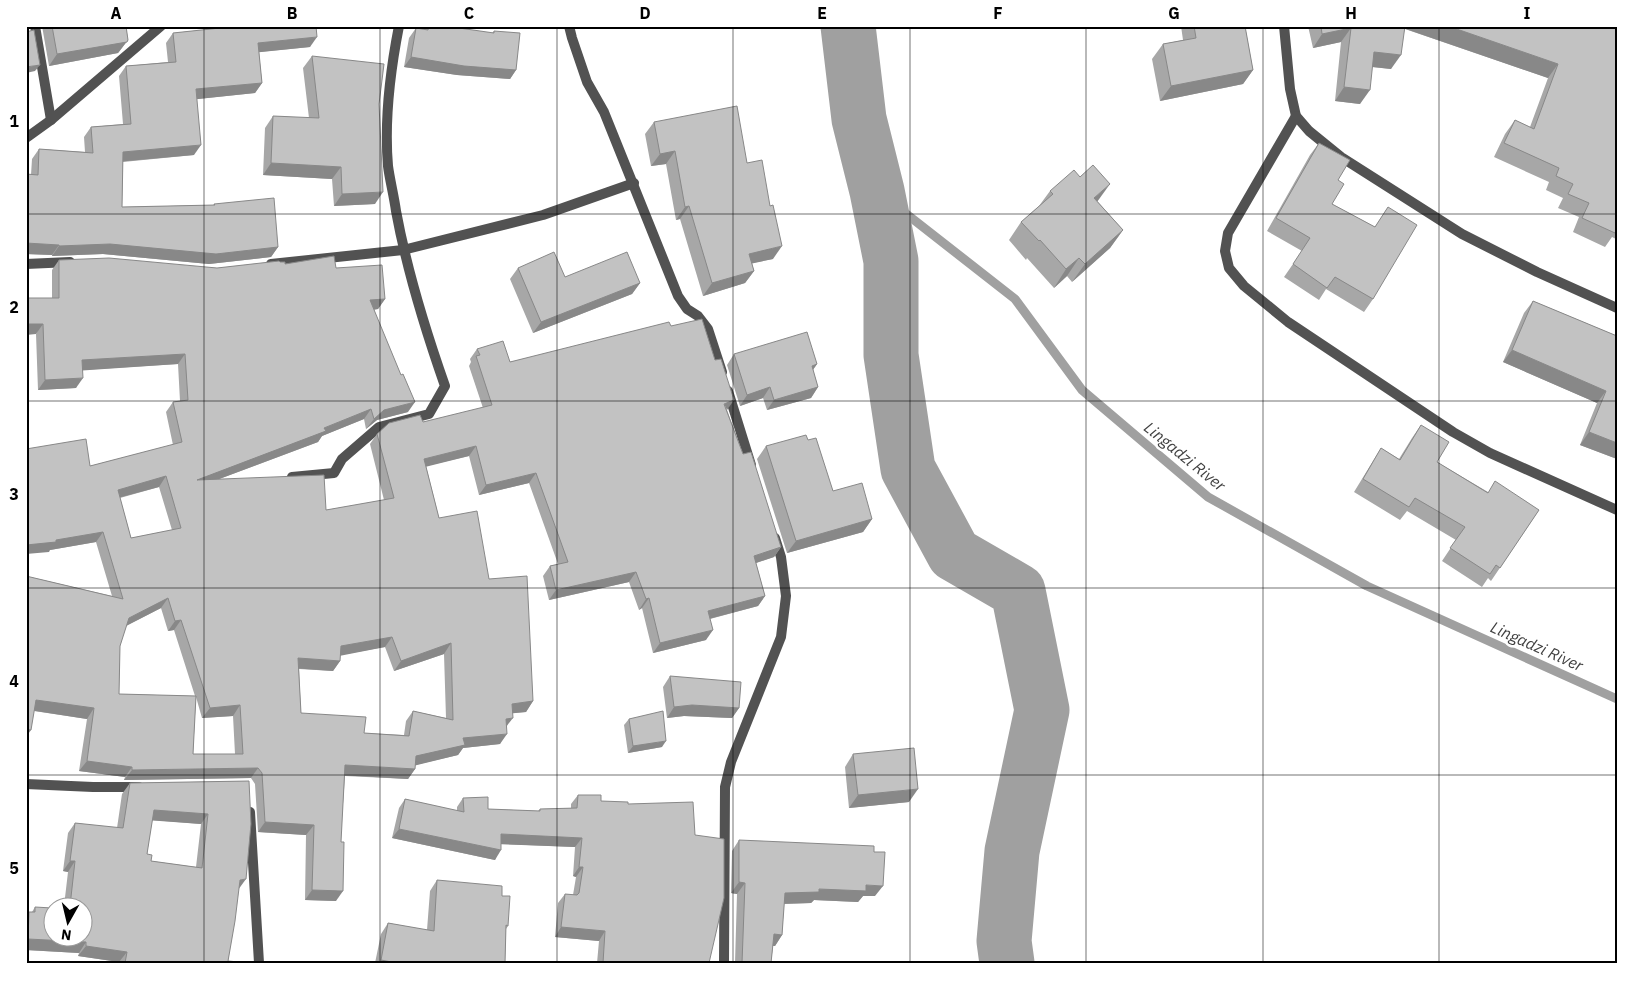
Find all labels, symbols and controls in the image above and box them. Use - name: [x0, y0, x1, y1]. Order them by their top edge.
- text: A: [111, 3, 122, 23]
- text: B: [287, 3, 298, 23]
- text: C: [464, 3, 474, 23]
- text: D: [639, 3, 651, 23]
- text: E: [817, 3, 827, 23]
- text: F: [993, 3, 1003, 23]
- text: G: [1168, 3, 1180, 23]
- text: H: [1345, 3, 1357, 23]
- text: I: [1524, 3, 1531, 23]
- text: 1: [9, 111, 19, 131]
- text: 2: [9, 297, 19, 317]
- water label: Lingadzi River: [1140, 417, 1231, 496]
- text: 3: [9, 484, 19, 504]
- water label: Lingadzi River: [1488, 617, 1587, 676]
- text: 4: [9, 671, 19, 691]
- text: 5: [9, 858, 19, 878]
- north arrow: [42, 896, 92, 946]
- text: N: [60, 925, 72, 944]

